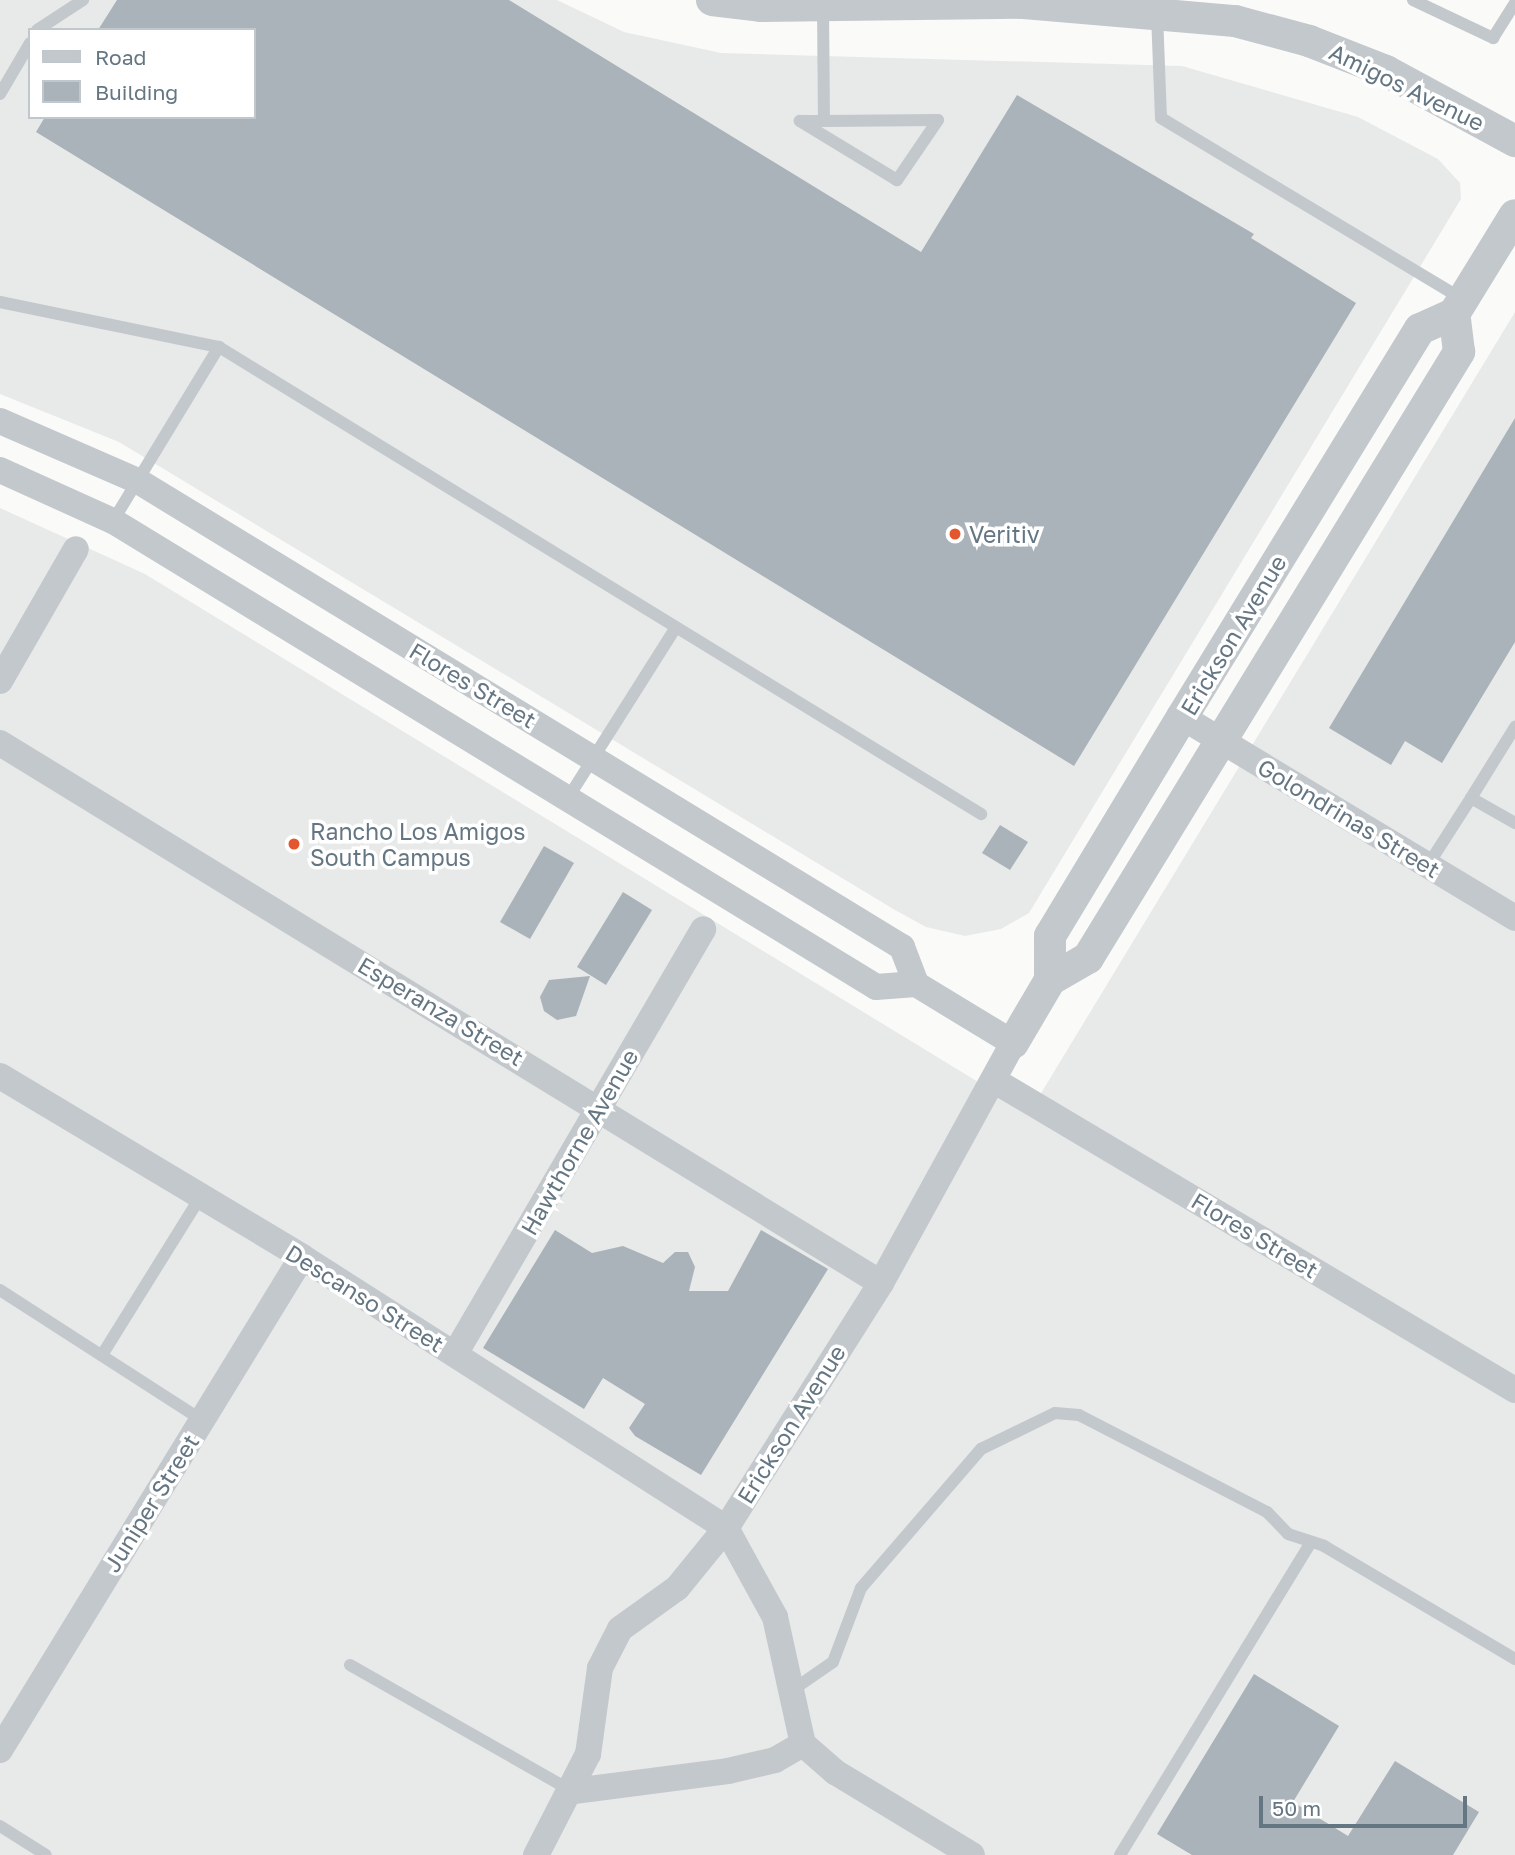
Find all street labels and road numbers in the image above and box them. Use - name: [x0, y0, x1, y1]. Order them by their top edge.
- street label: Amigos Avenue: [1325, 38, 1489, 136]
- street label: Erickson Avenue: [1174, 550, 1292, 720]
- street label: Flores Street: [405, 636, 541, 734]
- street label: Golondrinas Street: [1253, 753, 1445, 883]
- street label: Esperanza Street: [353, 951, 529, 1071]
- street label: Hawthorne Avenue: [515, 1044, 643, 1240]
- street label: Flores Street: [1187, 1186, 1323, 1284]
- street label: Descanso Street: [281, 1238, 449, 1358]
- street label: Erickson Avenue: [731, 1340, 851, 1508]
- street label: Juniper Street: [98, 1429, 204, 1577]

